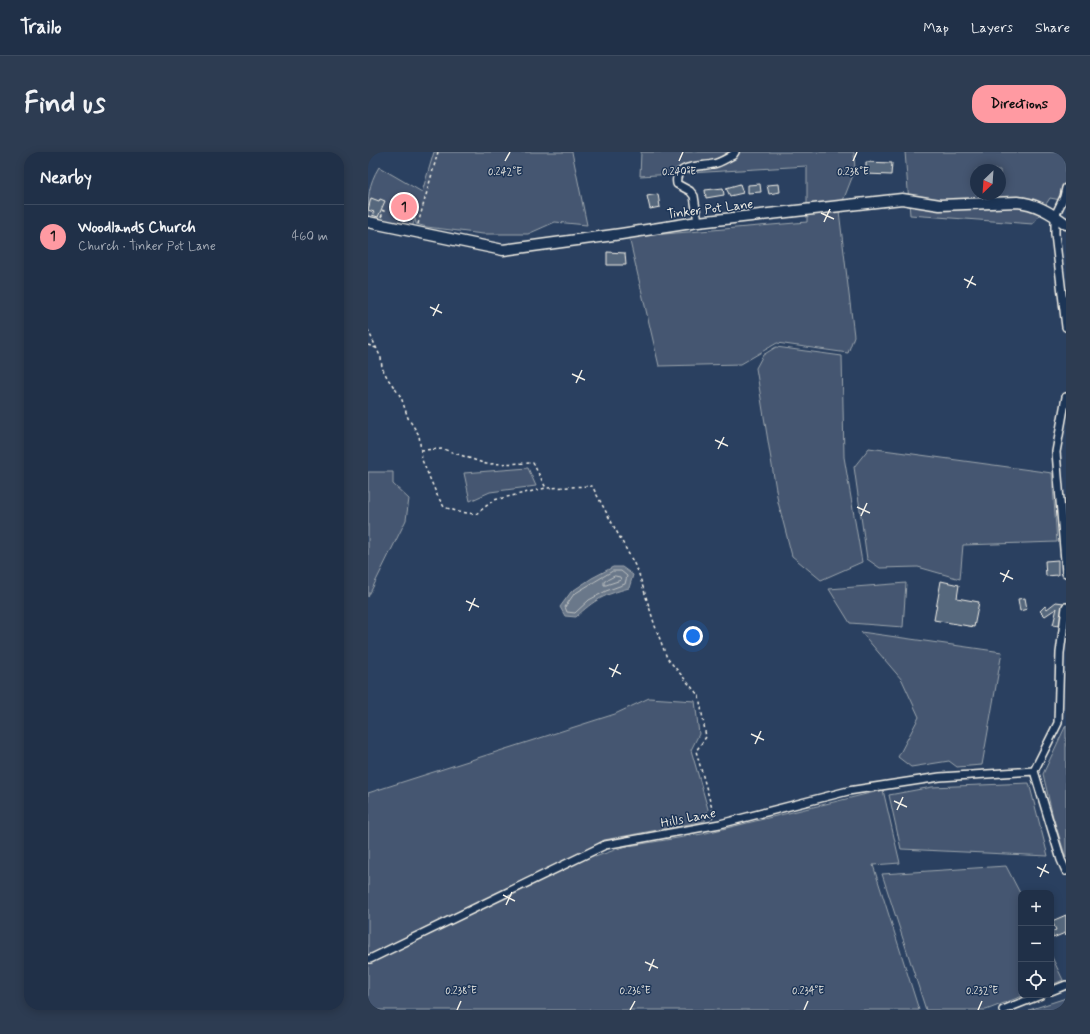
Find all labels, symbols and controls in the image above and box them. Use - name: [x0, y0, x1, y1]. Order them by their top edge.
- text: Trailo: [20, 15, 62, 40]
- text: Map: [923, 19, 949, 37]
- text: Layers: [971, 19, 1013, 37]
- text: Share: [1035, 19, 1070, 37]
- button: Directions: [972, 85, 1066, 123]
- text: Find us: [24, 86, 105, 123]
- north arrow: [970, 164, 1006, 200]
- text: 0.242°E: [488, 165, 522, 179]
- text: 0.240°E: [662, 165, 696, 179]
- text: 0.238°E: [837, 165, 869, 179]
- text: Nearby: [40, 167, 92, 189]
- pin: 1: [391, 192, 417, 222]
- street label: Tinker Pot Lane: [666, 196, 754, 223]
- text: Woodlands Church: [78, 218, 196, 238]
- text: 1: [50, 228, 56, 245]
- text: 460 m: [292, 228, 328, 245]
- text: Church · Tinker Pot Lane: [78, 238, 216, 255]
- your location: [683, 626, 703, 646]
- street label: Hills Lane: [659, 805, 717, 832]
- map controls: [1018, 890, 1054, 998]
- button: +: [1018, 890, 1054, 926]
- button: −: [1018, 926, 1054, 962]
- button: locate: [1018, 962, 1054, 998]
- text: 0.238°E: [445, 984, 477, 998]
- text: 0.236°E: [620, 984, 651, 998]
- text: 0.234°E: [792, 984, 824, 998]
- text: 0.232°E: [966, 984, 998, 998]

